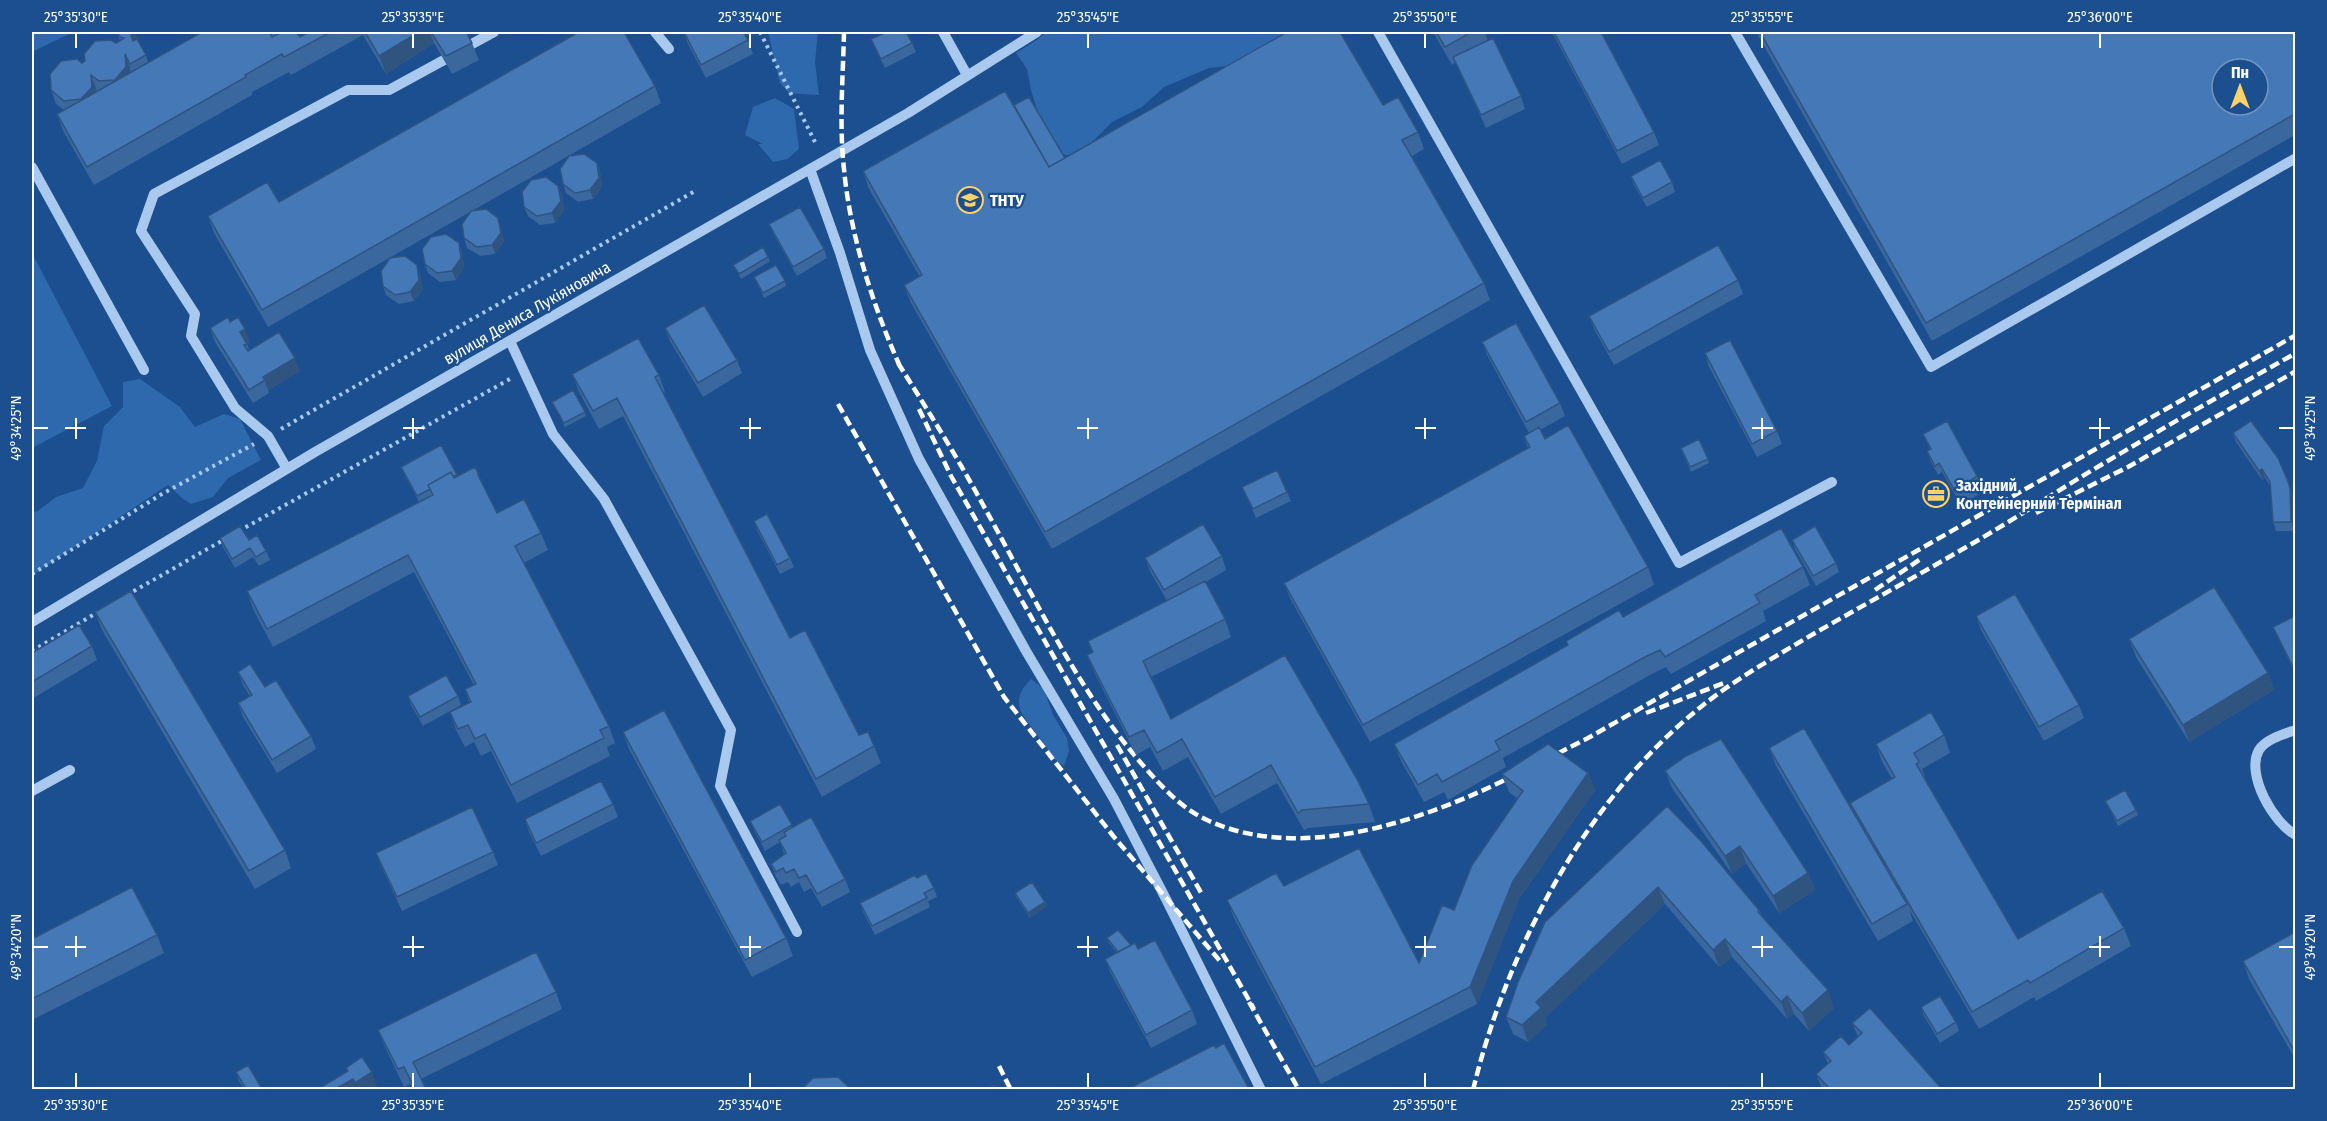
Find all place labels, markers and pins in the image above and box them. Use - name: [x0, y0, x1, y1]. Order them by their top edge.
- school or university icon: ТНТУ: [955, 185, 985, 215]
- place label: ТНТУ: [990, 191, 1024, 210]
- place label: Західний Контейнерний Термінал: [1955, 476, 2122, 513]
- office icon: Західний Контейнерний Термінал: [1921, 479, 1951, 509]

